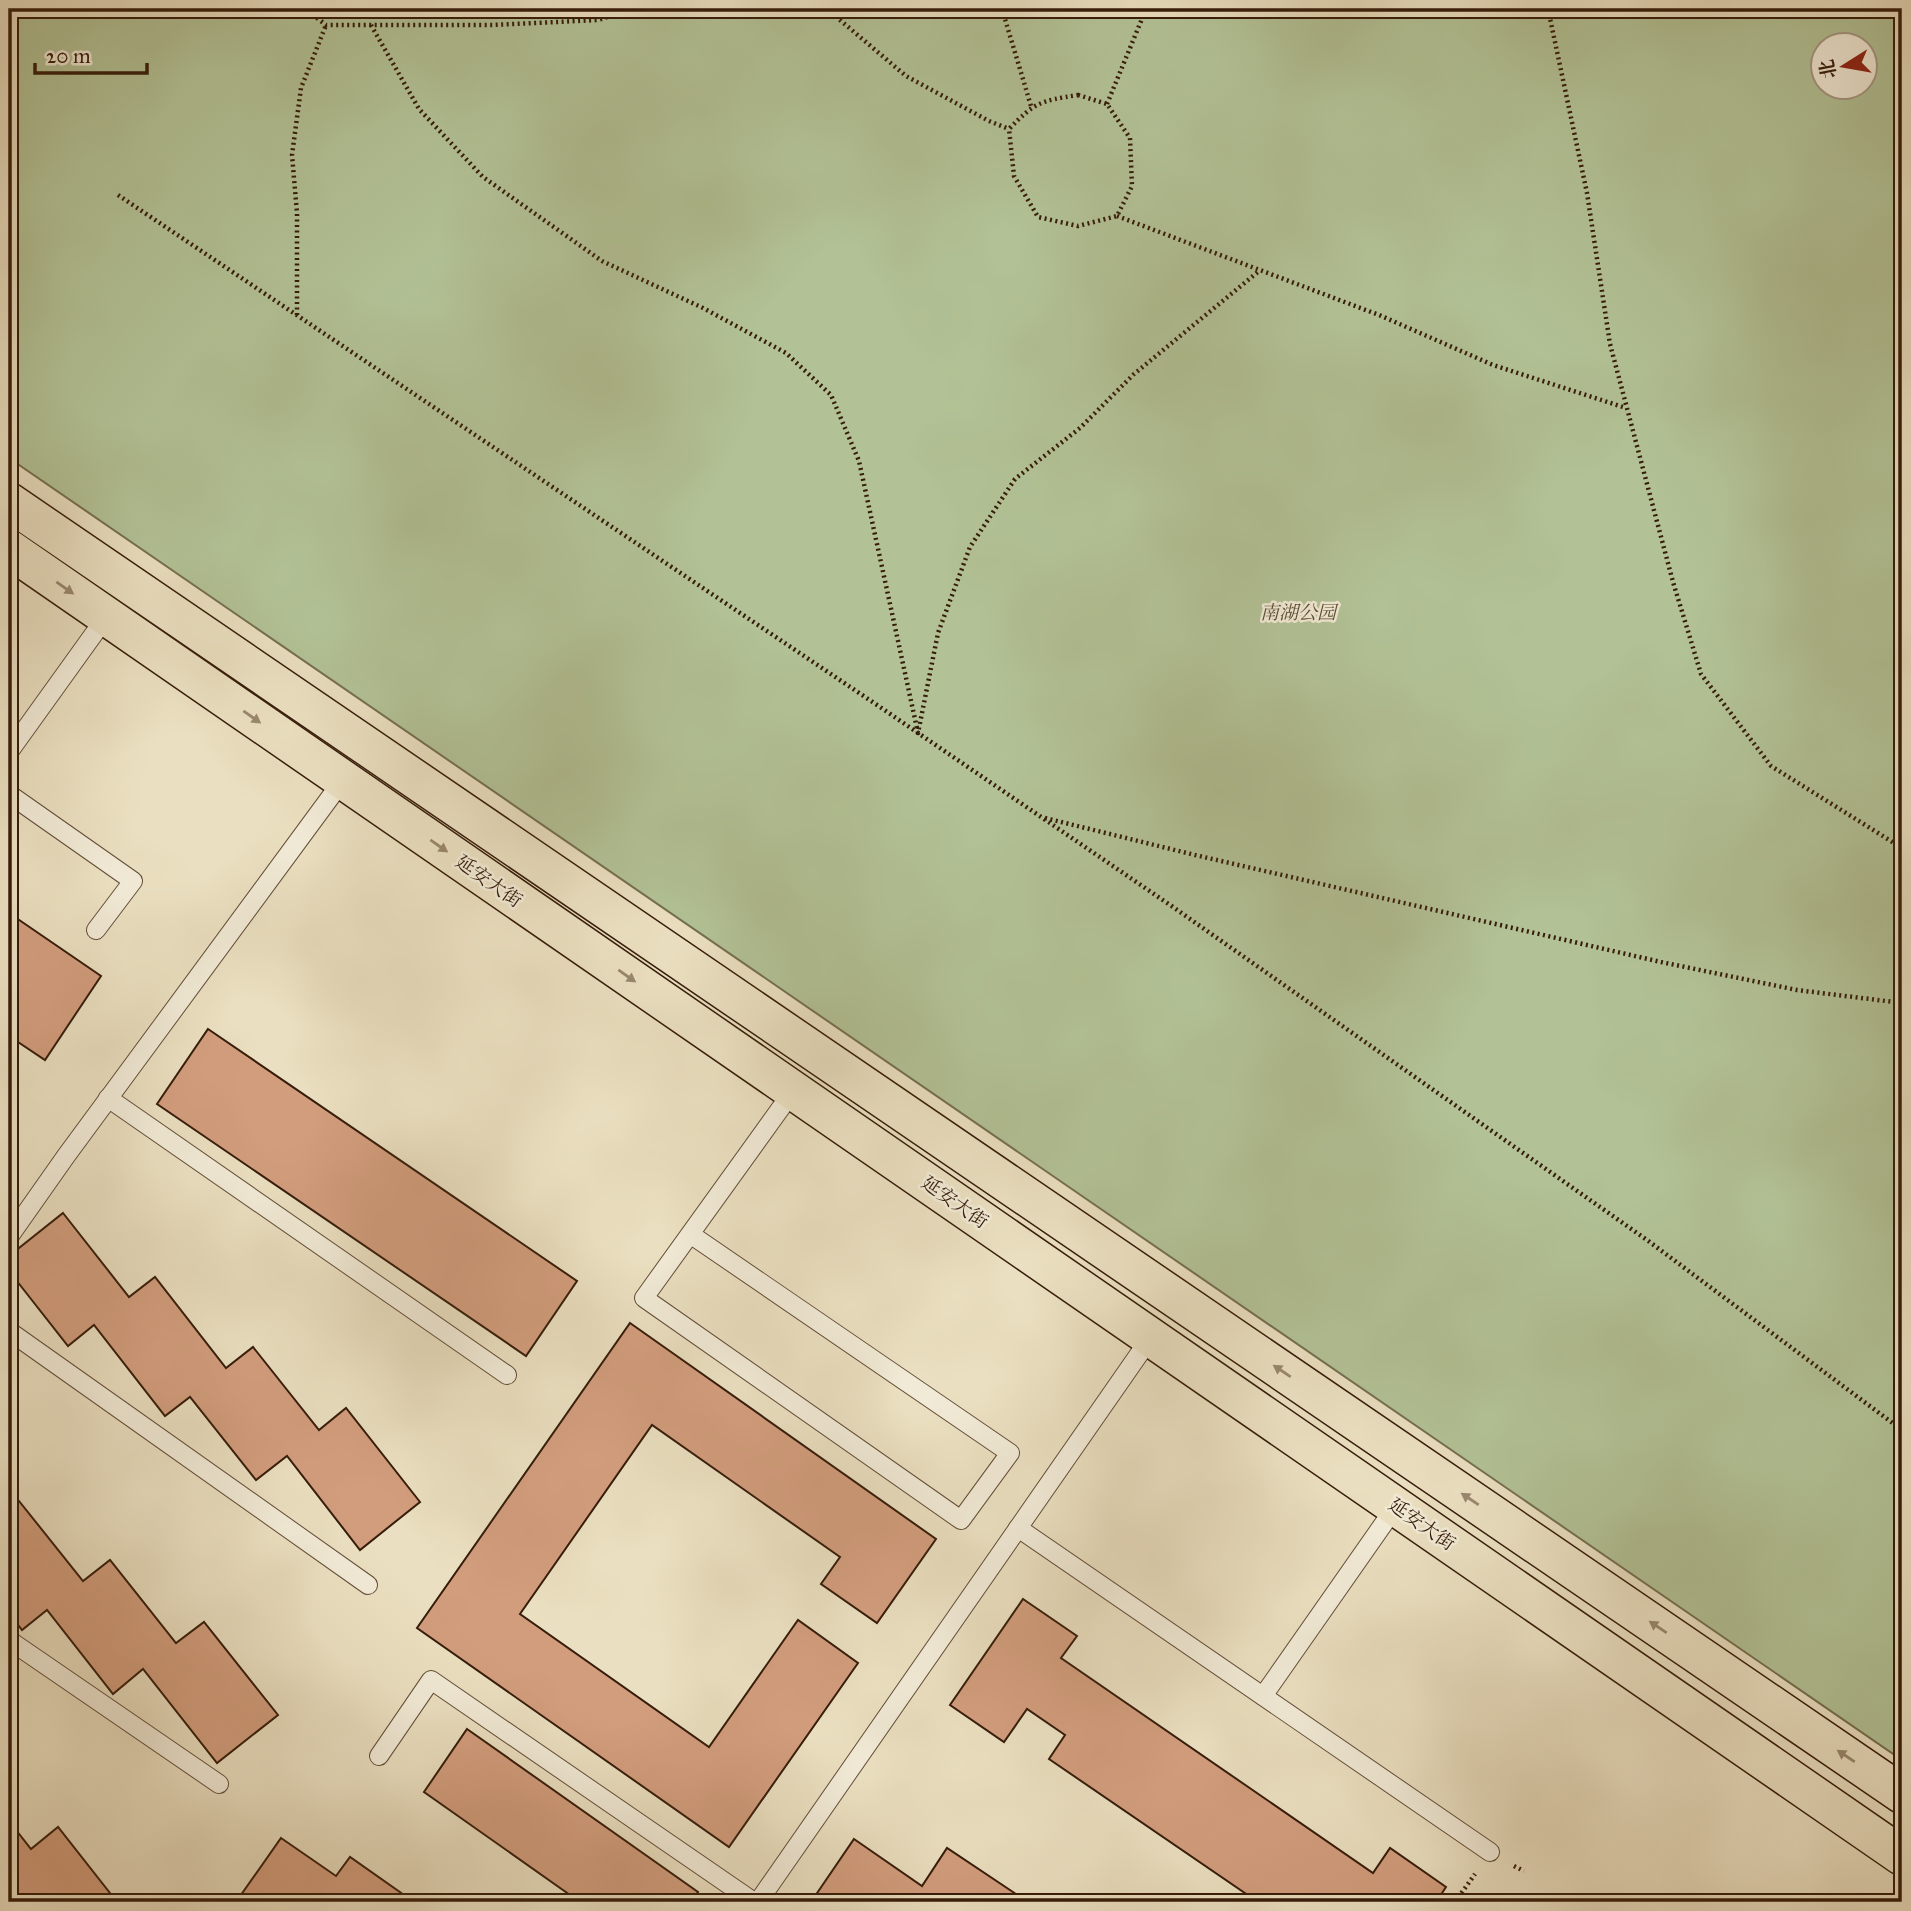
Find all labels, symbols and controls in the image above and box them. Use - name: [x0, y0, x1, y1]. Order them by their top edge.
- scale bar: [35, 32, 147, 76]
- north arrow: [1810, 32, 1880, 102]
- text: 20 m: [46, 43, 91, 69]
- text: 北: [1815, 58, 1841, 81]
- one-way arrow: [56, 581, 74, 595]
- park label: 南湖公园: [1260, 601, 1339, 624]
- one-way arrow: [243, 710, 261, 724]
- one-way arrow: [429, 840, 449, 853]
- street label: 延安大街: [451, 850, 527, 912]
- one-way arrow: [618, 969, 636, 983]
- street label: 延安大街: [917, 1171, 993, 1233]
- one-way arrow: [1273, 1364, 1291, 1378]
- one-way arrow: [1461, 1492, 1479, 1506]
- street label: 延安大街: [1384, 1493, 1460, 1555]
- one-way arrow: [1649, 1620, 1667, 1634]
- one-way arrow: [1837, 1749, 1855, 1763]

